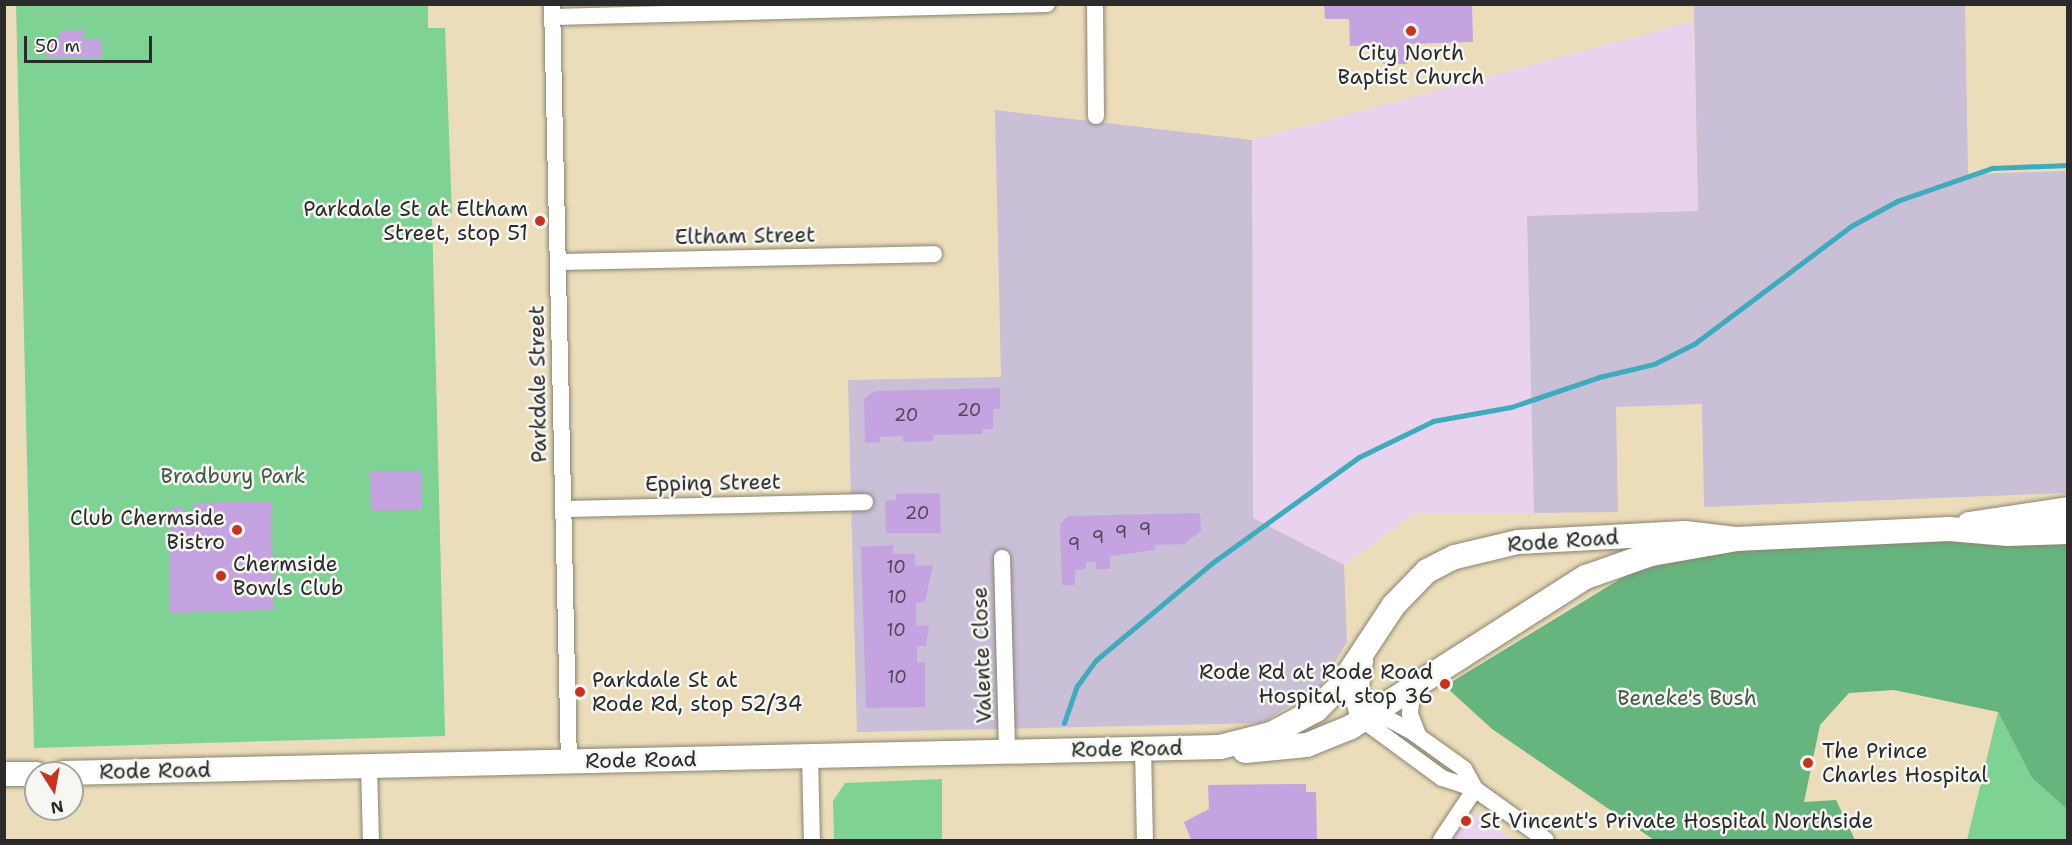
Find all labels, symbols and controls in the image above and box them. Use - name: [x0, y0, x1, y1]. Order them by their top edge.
- scale bar: [27, 24, 154, 62]
- marker: City North Baptist Church: [1404, 24, 1418, 38]
- text: 50 m: [35, 34, 80, 58]
- place label: City North Baptist Church: [1338, 40, 1484, 90]
- place label: Parkdale St at Eltham Street, stop 51: [303, 196, 528, 246]
- marker: Parkdale St at Eltham Street, stop 51: [533, 214, 547, 228]
- street label: Eltham Street: [674, 222, 816, 250]
- street label: Parkdale Street: [524, 305, 552, 463]
- house number: 20: [957, 399, 981, 421]
- house number: 20: [894, 404, 918, 426]
- park label: Bradbury Park: [160, 463, 306, 489]
- street label: Epping Street: [645, 469, 781, 497]
- house number: 20: [905, 502, 929, 524]
- place label: Club Chermside Bistro: [70, 505, 225, 555]
- house number: 9: [1139, 518, 1151, 540]
- house number: 9: [1115, 521, 1127, 543]
- marker: Club Chermside Bistro: [230, 523, 244, 537]
- street label: Rode Road: [1506, 525, 1620, 557]
- house number: 9: [1092, 526, 1104, 548]
- house number: 9: [1068, 533, 1080, 555]
- place label: Chermside Bowls Club: [233, 551, 343, 601]
- house number: 10: [886, 556, 906, 578]
- marker: Chermside Bowls Club: [214, 569, 228, 583]
- house number: 10: [887, 586, 907, 608]
- street label: Valente Close: [967, 586, 997, 724]
- house number: 10: [886, 619, 906, 641]
- place label: Rode Rd at Rode Road Hospital, stop 36: [1199, 659, 1433, 709]
- house number: 10: [887, 666, 907, 688]
- place label: Parkdale St at Rode Rd, stop 52/34: [592, 667, 802, 717]
- marker: Rode Rd at Rode Road Hospital, stop 36: [1438, 677, 1452, 691]
- marker: Parkdale St at Rode Rd, stop 52/34: [573, 685, 587, 699]
- park label: Beneke's Bush: [1617, 685, 1757, 711]
- street label: Rode Road: [1071, 735, 1183, 763]
- place label: The Prince Charles Hospital: [1822, 738, 1988, 788]
- street label: Rode Road: [585, 746, 697, 774]
- marker: The Prince Charles Hospital: [1799, 754, 1817, 772]
- street label: Rode Road: [99, 757, 211, 785]
- north arrow: [24, 761, 84, 821]
- text: N: [49, 796, 65, 819]
- place label: St Vincent's Private Hospital Northside: [1480, 808, 1873, 834]
- marker: St Vincent's Private Hospital Northside: [1457, 812, 1475, 830]

